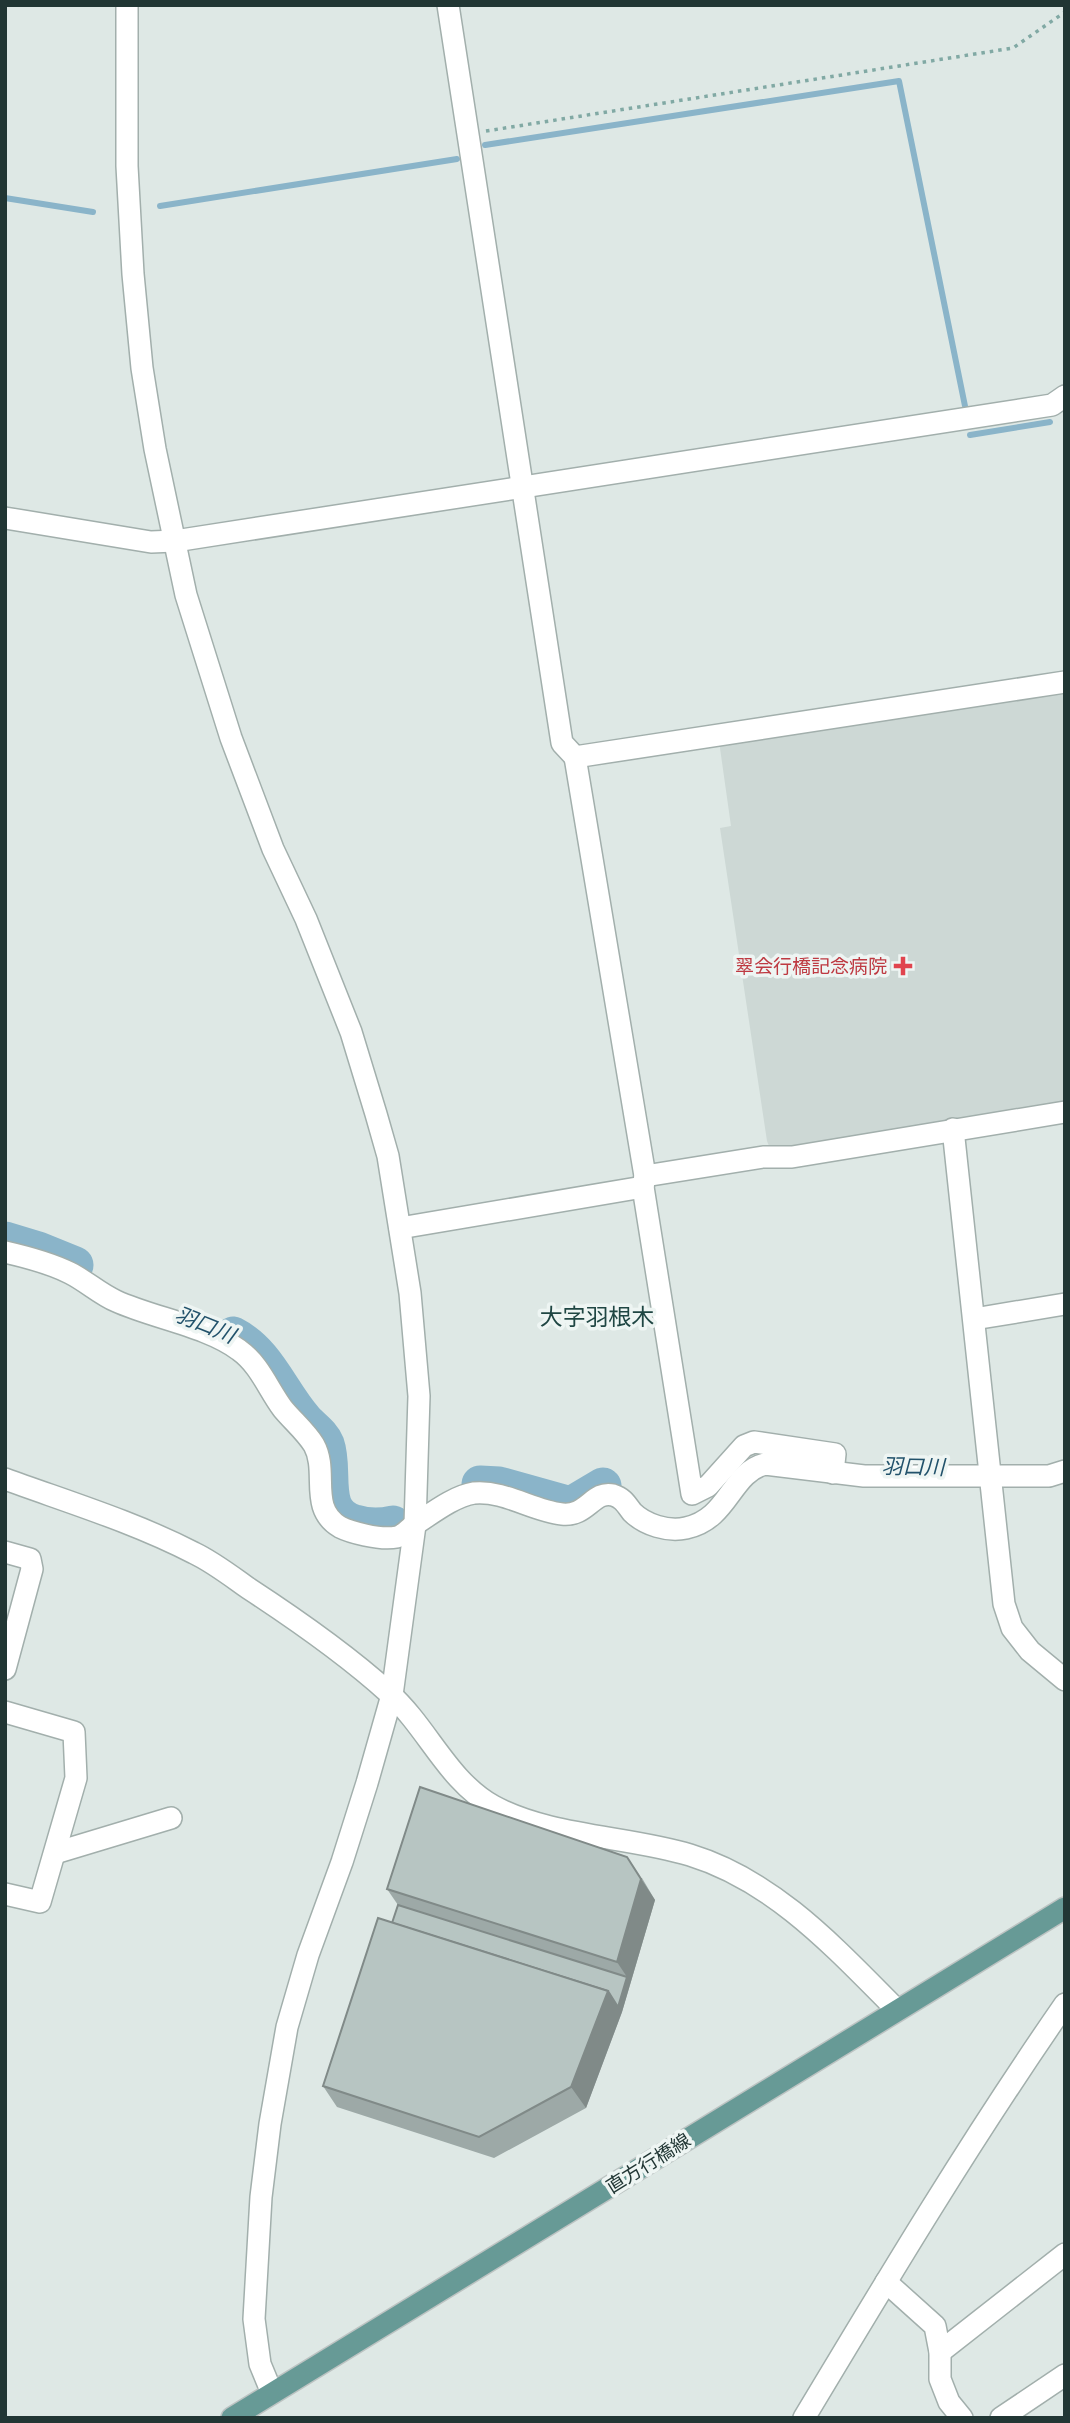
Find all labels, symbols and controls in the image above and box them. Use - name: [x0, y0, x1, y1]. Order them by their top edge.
- place label: 翠会行橋記念病院: [735, 954, 887, 978]
- marker: 翠会行橋記念病院: [893, 956, 913, 976]
- water label: 羽口川: [171, 1300, 241, 1349]
- district label: 大字羽根木: [540, 1302, 655, 1331]
- water label: 羽口川: [881, 1452, 947, 1480]
- street label: 直方行橋線: [601, 2128, 695, 2198]

